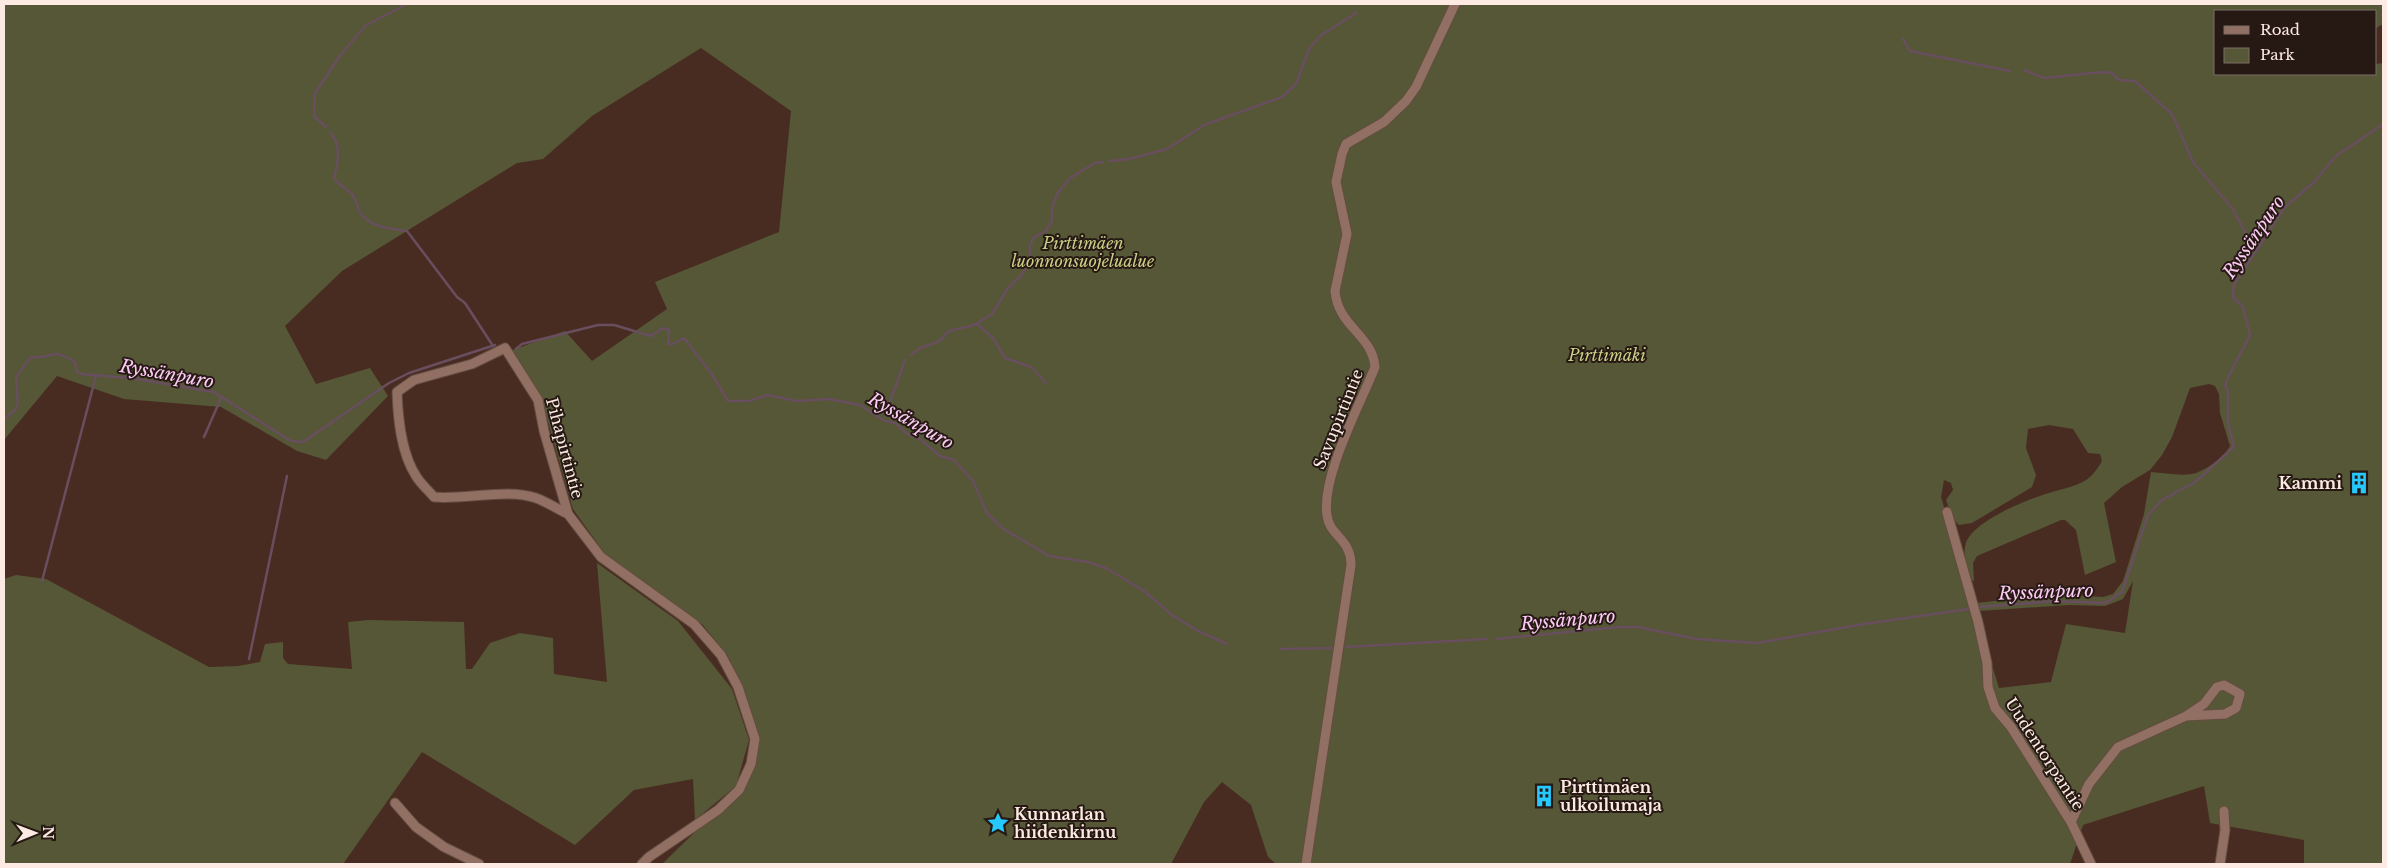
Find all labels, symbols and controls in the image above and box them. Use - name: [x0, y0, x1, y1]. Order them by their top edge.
- legend: [2214, 10, 2377, 75]
- text: Road: [2260, 20, 2300, 39]
- text: Park: [2260, 45, 2296, 64]
- water label: Ryssänpuro: [2218, 191, 2290, 283]
- park label: Pirttimäen luonnonsuojelualue: [1012, 233, 1155, 271]
- park label: Pirttimäki: [1567, 345, 1646, 365]
- water label: Ryssänpuro: [117, 355, 216, 393]
- street label: Savupirtintie: [1309, 366, 1367, 472]
- water label: Ryssänpuro: [863, 387, 958, 454]
- street label: Pihapirtintie: [542, 395, 588, 501]
- building icon: Kammi: [2346, 470, 2372, 496]
- place label: Kammi: [2278, 473, 2342, 493]
- water label: Ryssänpuro: [1997, 579, 2094, 605]
- water label: Ryssänpuro: [1519, 605, 1616, 635]
- street label: Uudentorpantie: [2001, 694, 2089, 814]
- place label: Pirttimäen ulkoilumaja: [1560, 777, 1662, 815]
- building icon: Pirttimäen ulkoilumaja: [1531, 783, 1557, 809]
- place label: Kunnarlan hiidenkirnu: [1014, 804, 1117, 842]
- north arrow: [10, 808, 60, 858]
- place icon: Kunnarlan hiidenkirnu: [985, 810, 1011, 836]
- text: N: [39, 826, 57, 840]

